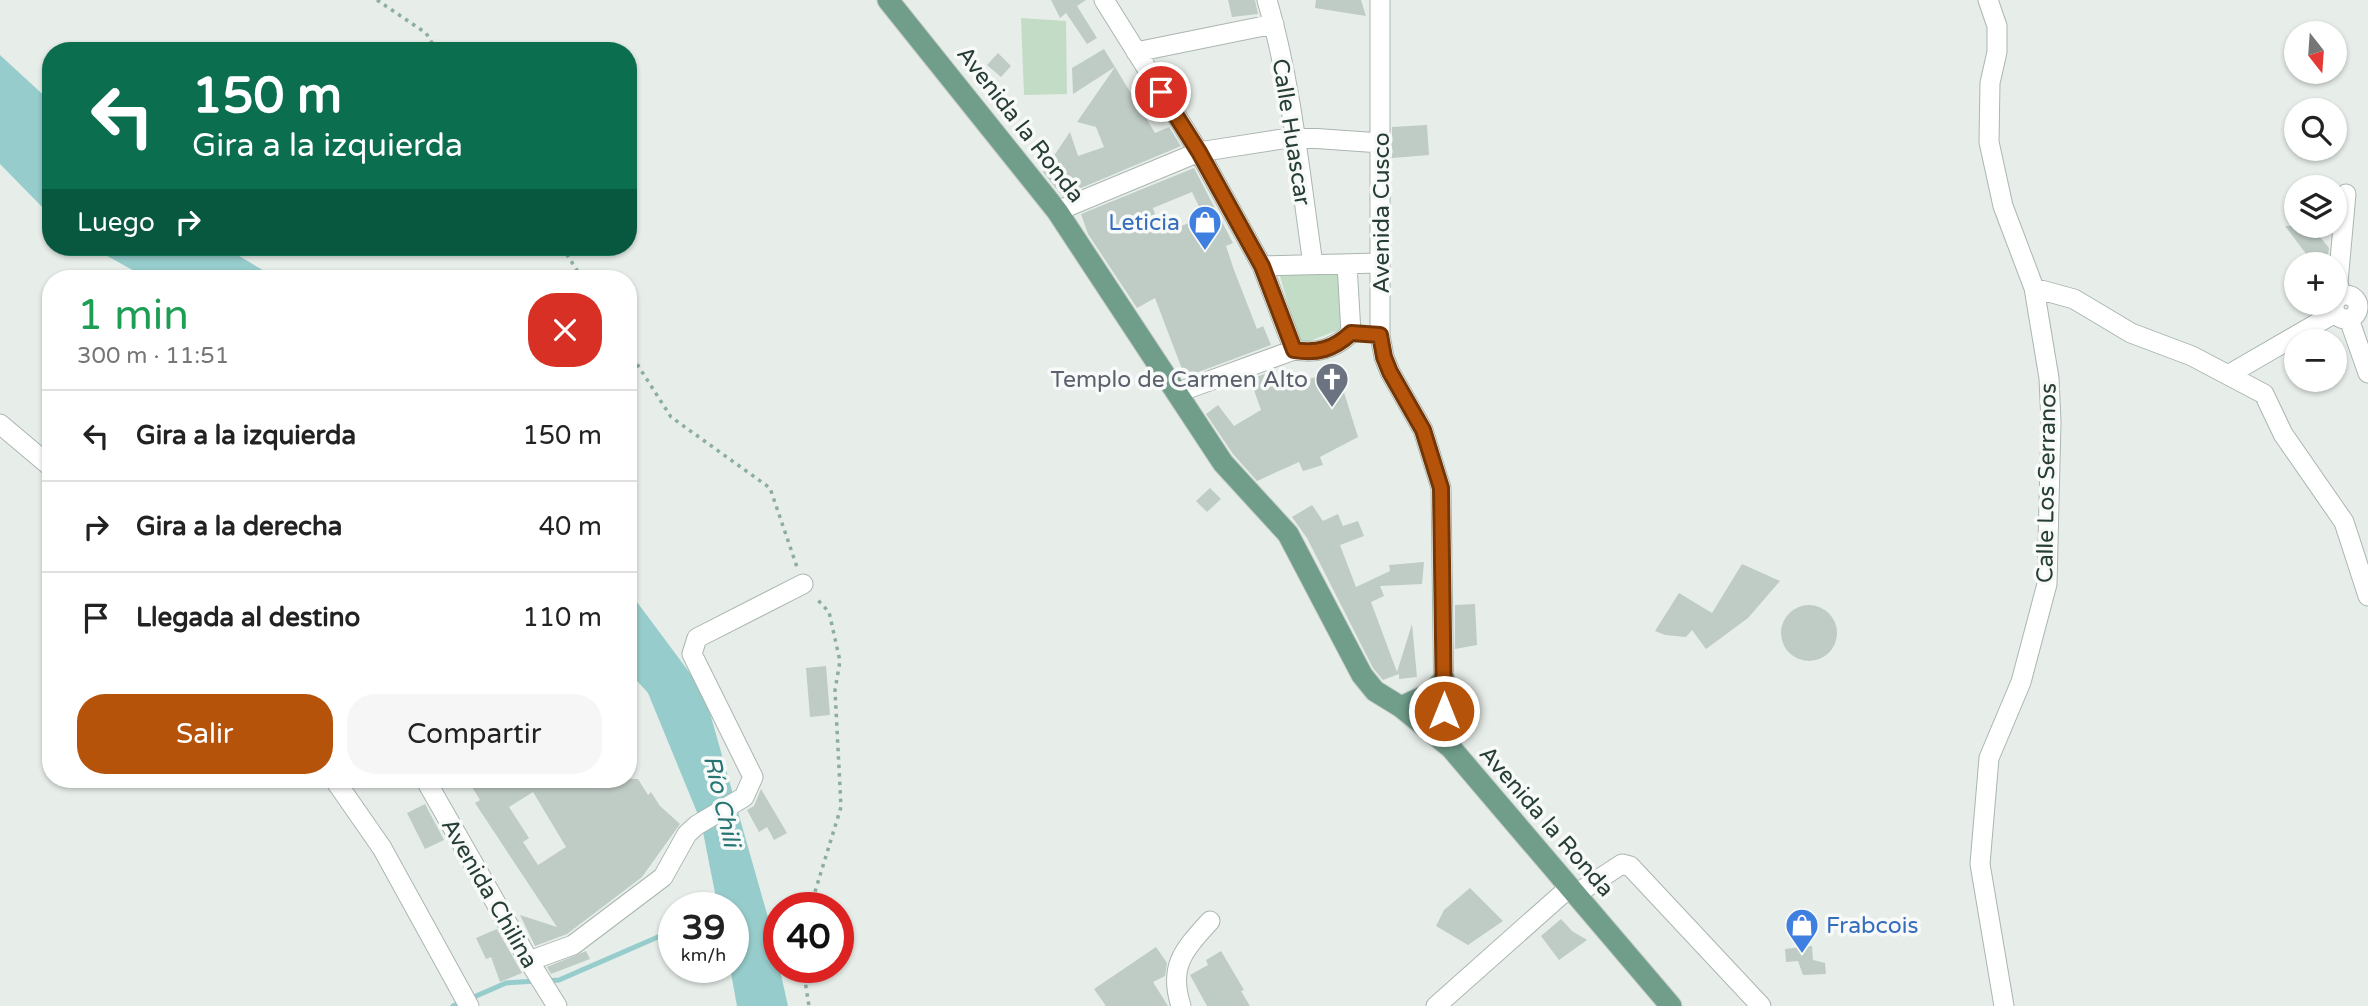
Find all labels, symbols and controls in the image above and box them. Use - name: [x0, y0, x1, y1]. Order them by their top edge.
- north arrow: [2284, 21, 2347, 84]
- map controls: [2284, 21, 2347, 392]
- street label: Avenida la Ronda: [950, 41, 1090, 208]
- street label: Calle Huascar: [1266, 57, 1316, 208]
- pin: [1131, 62, 1191, 122]
- text: 150 m: [192, 67, 342, 126]
- icon: left: [77, 70, 168, 161]
- icon: arrive: [1142, 73, 1180, 111]
- button: search: [2284, 98, 2347, 161]
- text: Gira a la izquierda: [192, 127, 463, 165]
- street label: Avenida Cusco: [1368, 132, 1396, 294]
- button: layers: [2284, 175, 2347, 238]
- icon: right: [169, 203, 207, 241]
- shop icon: Leticia: [1186, 203, 1224, 252]
- text: Luego: [77, 207, 155, 238]
- place label: Leticia: [1108, 209, 1180, 237]
- button: +: [2284, 252, 2347, 315]
- text: 1 min: [77, 290, 189, 341]
- button: close: [528, 293, 602, 367]
- button: −: [2284, 329, 2347, 392]
- text: 300 m · 11:51: [77, 342, 229, 370]
- church icon: Templo de Carmen Alto: [1313, 360, 1351, 409]
- place label: Templo de Carmen Alto: [1050, 366, 1308, 394]
- street label: Calle Los Serranos: [2031, 383, 2063, 583]
- icon: left: [77, 417, 115, 455]
- text: Gira a la izquierda: [136, 420, 356, 451]
- text: 150 m: [522, 420, 602, 451]
- icon: right: [77, 508, 115, 546]
- text: Gira a la derecha: [136, 511, 342, 542]
- text: 40 m: [539, 511, 602, 542]
- icon: arrive: [77, 599, 115, 637]
- text: Llegada al destino: [136, 602, 360, 633]
- text: 110 m: [522, 602, 602, 633]
- position arrow: [1407, 674, 1481, 748]
- button: Salir: [77, 694, 333, 774]
- button: Compartir: [347, 694, 602, 774]
- street label: Avenida la Ronda: [1473, 740, 1619, 903]
- water label: Río Chili: [697, 752, 747, 853]
- street label: Avenida Chilina: [435, 813, 543, 974]
- speed limit sign: 40: [763, 892, 854, 983]
- shop icon: Frabcois: [1783, 906, 1821, 955]
- text: 39: [682, 907, 725, 949]
- place label: Frabcois: [1826, 912, 1919, 940]
- text: km/h: [681, 944, 726, 966]

